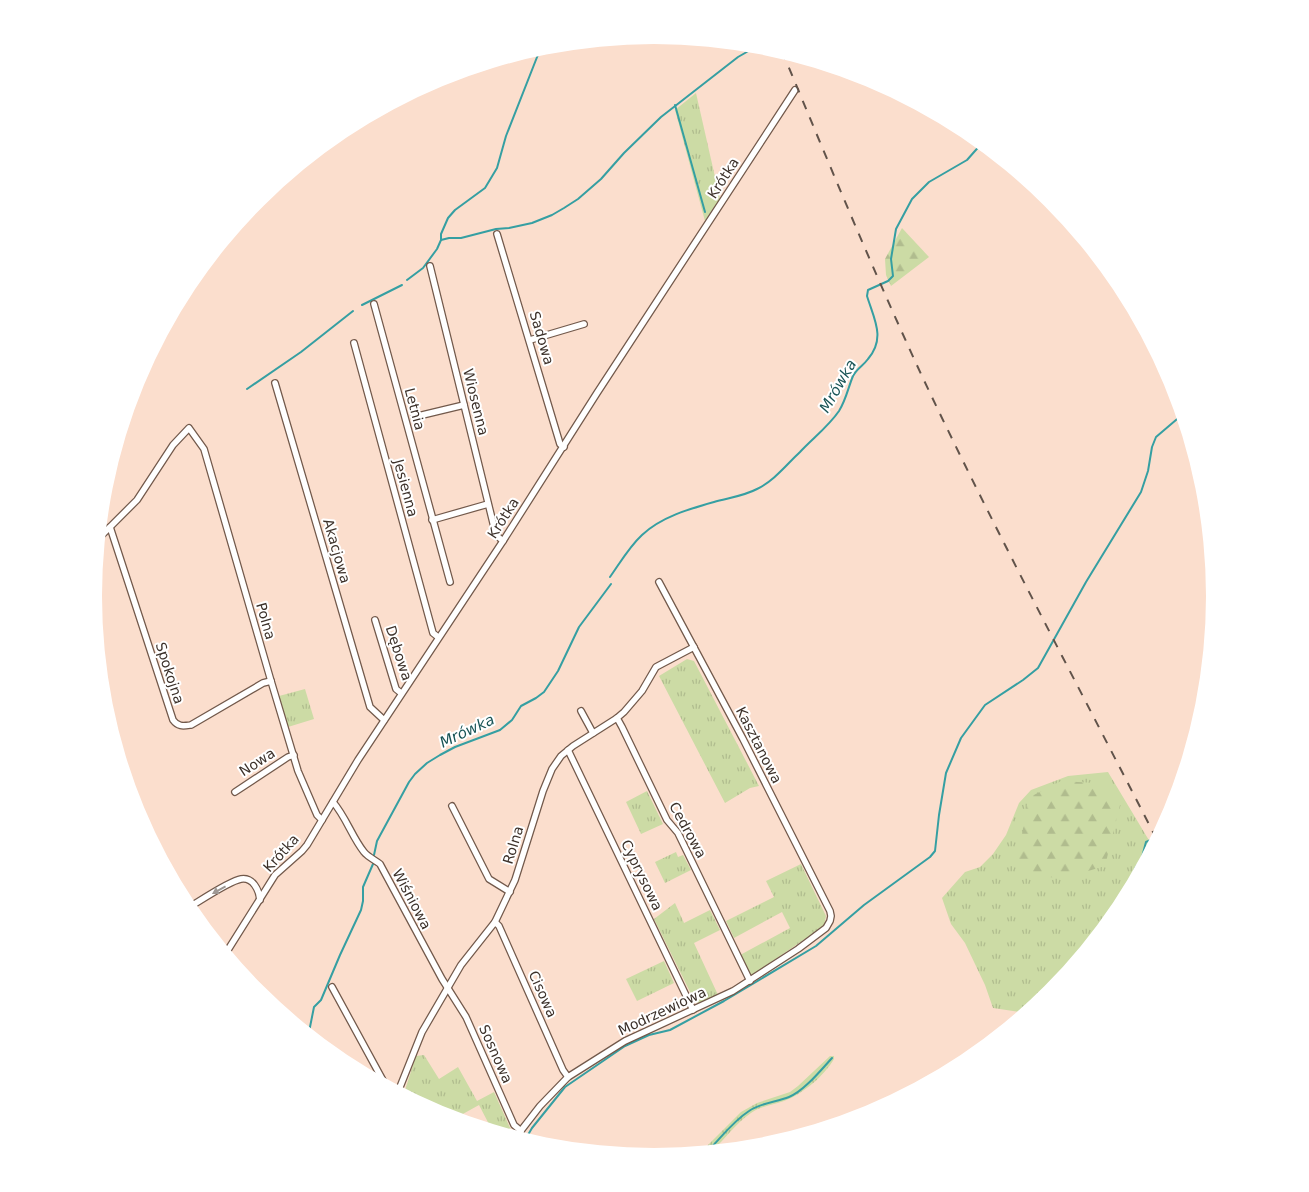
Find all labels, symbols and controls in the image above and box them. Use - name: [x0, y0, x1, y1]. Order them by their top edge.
- street label: Krótka: [704, 155, 742, 201]
- street label: Sadowa: [527, 309, 557, 367]
- water label: Mrówka: [816, 356, 860, 416]
- street label: Wiosenna: [460, 367, 492, 437]
- street label: Letnia: [402, 386, 428, 432]
- street label: Jesienna: [390, 457, 421, 519]
- street label: Krótka: [484, 495, 522, 541]
- street label: Akacjowa: [320, 517, 354, 585]
- street label: Polna: [253, 601, 279, 641]
- street label: Dębowa: [383, 623, 415, 683]
- street label: Spokojna: [153, 640, 187, 706]
- street label: Kasztanowa: [733, 704, 785, 786]
- water label: Mrówka: [437, 710, 497, 752]
- street label: Nowa: [236, 745, 278, 779]
- street label: Cedrowa: [666, 799, 710, 861]
- street label: Rolna: [500, 824, 526, 866]
- street label: Krótka: [260, 831, 302, 875]
- street label: Cyprysowa: [618, 837, 666, 913]
- street label: Wiśniowa: [389, 866, 435, 932]
- one-way arrow: [212, 885, 226, 894]
- street label: Cisowa: [526, 968, 560, 1020]
- street label: Modrzewiowa: [615, 984, 709, 1038]
- street label: Sosnowa: [476, 1022, 516, 1086]

